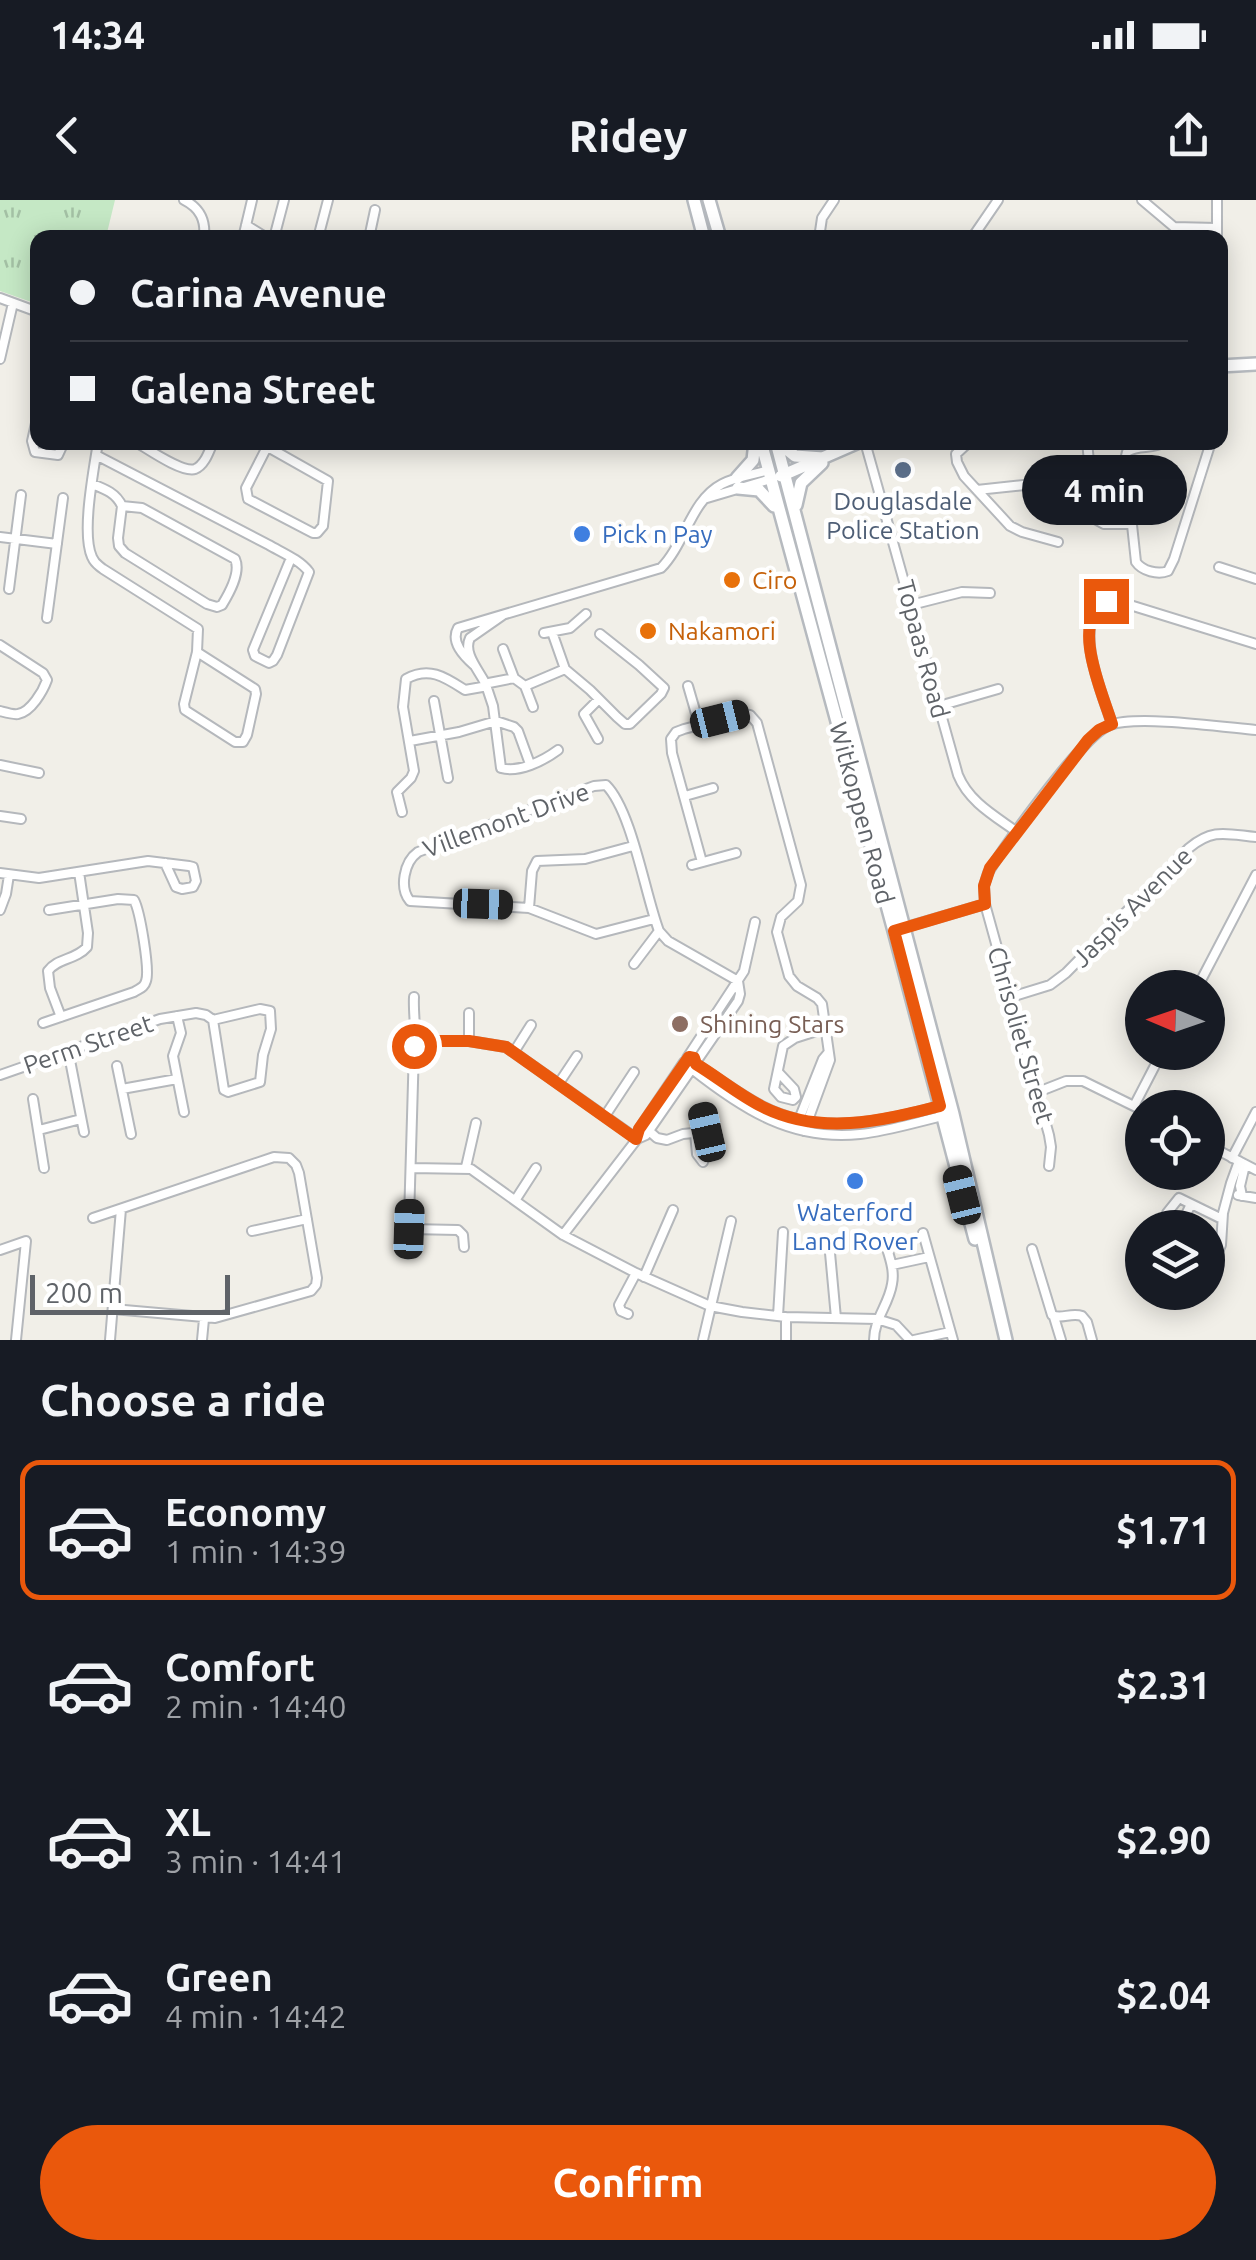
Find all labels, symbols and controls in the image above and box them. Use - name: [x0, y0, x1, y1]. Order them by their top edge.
- text: 14:34: [50, 14, 145, 56]
- icon: back: [40, 108, 95, 163]
- icon: share: [1161, 108, 1216, 163]
- text: Ridey: [569, 110, 687, 161]
- text: Carina Avenue: [130, 272, 387, 314]
- text: Galena Street: [130, 368, 376, 410]
- callout: 4 min: [1024, 456, 1188, 526]
- marker: Douglasdale Police Station: [892, 459, 914, 481]
- text: 4 min: [1064, 472, 1145, 508]
- place label: Douglasdale Police Station: [826, 487, 980, 544]
- place label: Pick n Pay: [602, 520, 713, 548]
- marker: Pick n Pay: [571, 523, 593, 545]
- place label: Ciro: [752, 566, 797, 594]
- marker: Ciro: [721, 569, 743, 591]
- street label: Topaas Road: [891, 577, 955, 721]
- route end: [1084, 579, 1129, 624]
- place label: Nakamori: [668, 617, 776, 645]
- marker: Nakamori: [637, 620, 659, 642]
- car: [687, 697, 753, 741]
- street label: Witkoppen Road: [824, 719, 900, 907]
- street label: Villemont Drive: [419, 777, 593, 863]
- street label: Jaspis Avenue: [1066, 841, 1198, 973]
- car: [452, 888, 514, 920]
- street label: Chrisoliet Street: [982, 943, 1060, 1127]
- north arrow: [1125, 970, 1225, 1070]
- map controls: [1125, 970, 1225, 1310]
- street label: Perm Street: [20, 1009, 156, 1079]
- place label: Shining Stars: [700, 1010, 844, 1038]
- marker: Shining Stars: [669, 1013, 691, 1035]
- route start: [392, 1024, 437, 1069]
- button: locate: [1125, 1090, 1225, 1190]
- car: [686, 1099, 728, 1165]
- car: [940, 1162, 984, 1228]
- marker: Waterford Land Rover: [844, 1170, 866, 1192]
- car: [393, 1198, 425, 1260]
- place label: Waterford Land Rover: [792, 1198, 918, 1255]
- button: layers: [1125, 1210, 1225, 1310]
- scale bar: [30, 1270, 230, 1314]
- text: 200 m: [45, 1277, 123, 1308]
- text: Choose a ride: [40, 1374, 326, 1425]
- icon: car: [45, 1485, 135, 1575]
- text: Economy: [165, 1491, 326, 1533]
- text: $1.71: [1116, 1509, 1211, 1551]
- text: 1 min · 14:39: [165, 1533, 347, 1569]
- icon: car: [45, 1640, 135, 1730]
- text: Comfort: [165, 1646, 315, 1688]
- text: $2.31: [1116, 1664, 1211, 1706]
- text: 2 min · 14:40: [165, 1688, 347, 1724]
- icon: car: [45, 1795, 135, 1885]
- text: XL: [165, 1801, 211, 1843]
- text: $2.90: [1116, 1819, 1211, 1861]
- text: 3 min · 14:41: [165, 1843, 347, 1879]
- icon: car: [45, 1950, 135, 2040]
- text: Green: [165, 1956, 273, 1998]
- text: $2.04: [1116, 1974, 1211, 2016]
- text: 4 min · 14:42: [165, 1998, 347, 2034]
- button: Confirm: [40, 2125, 1216, 2240]

